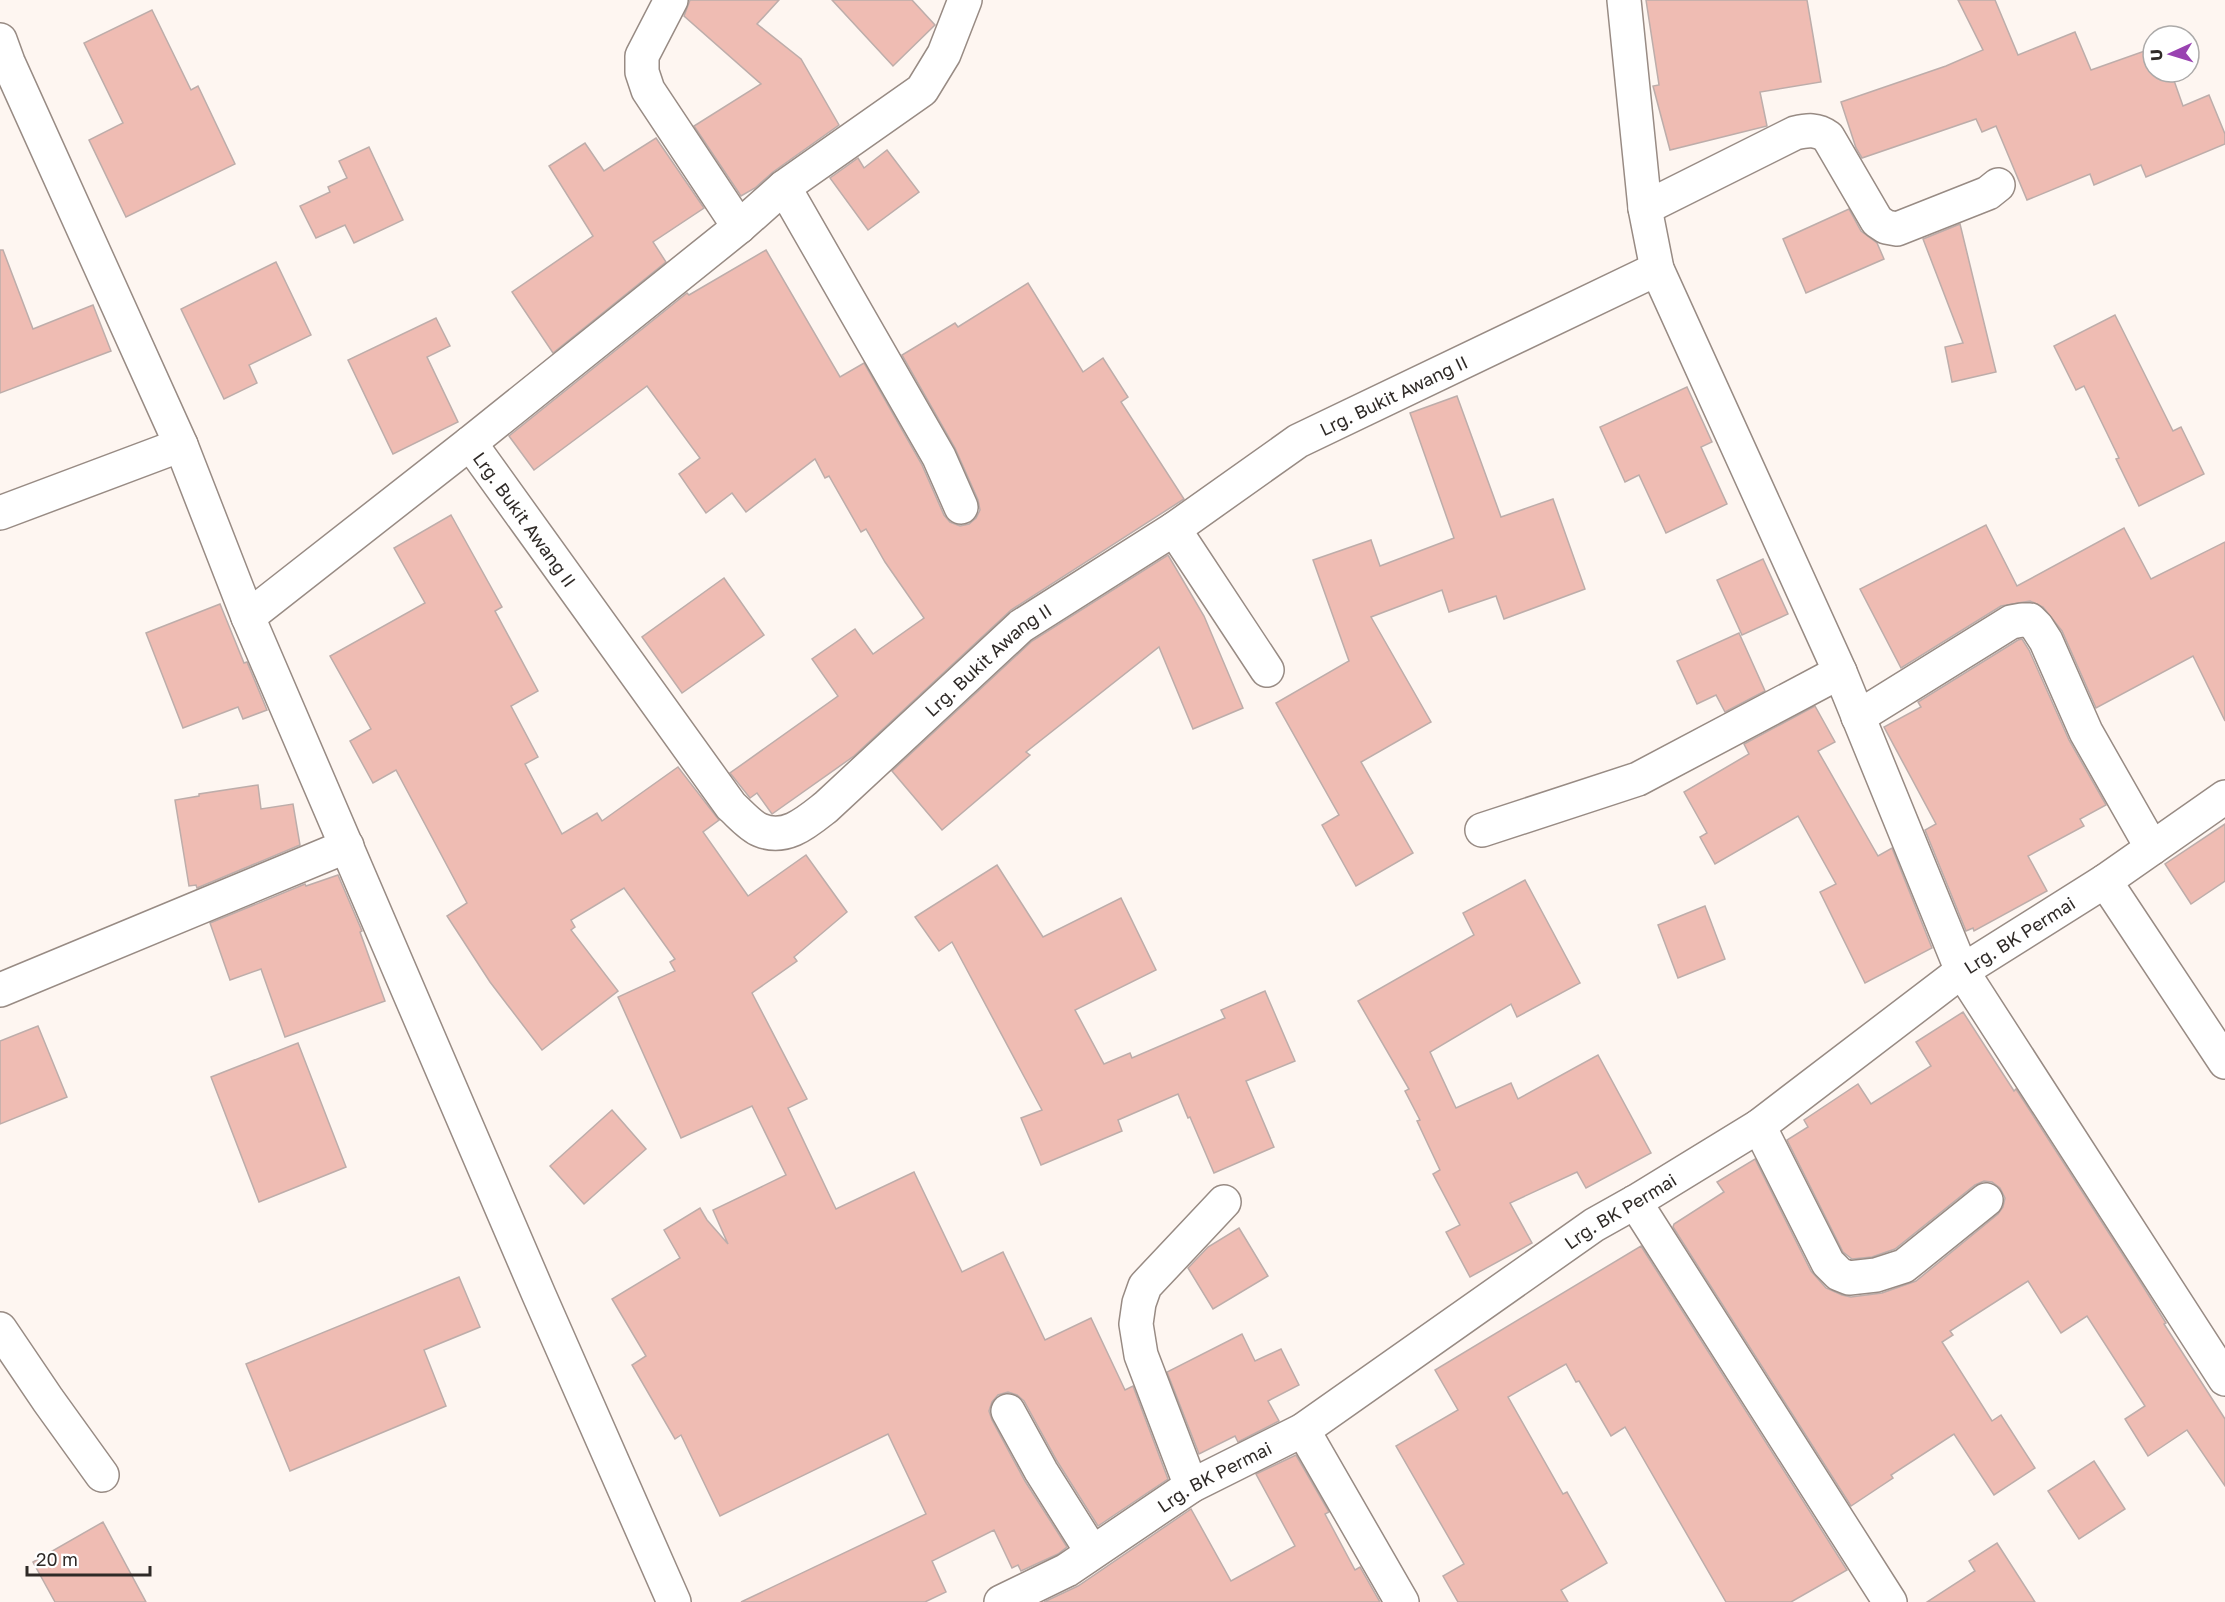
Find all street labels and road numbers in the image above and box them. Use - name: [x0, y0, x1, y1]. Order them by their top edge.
- street label: Lrg. Bukit Awang II: [1316, 350, 1471, 440]
- street label: Lrg. Bukit Awang II: [469, 447, 581, 591]
- street label: Lrg. Bukit Awang II: [920, 599, 1055, 721]
- street label: Lrg. BK Permai: [1960, 892, 2079, 978]
- street label: Lrg. BK Permai: [1560, 1168, 1680, 1253]
- street label: Lrg. BK Permai: [1153, 1437, 1275, 1517]

